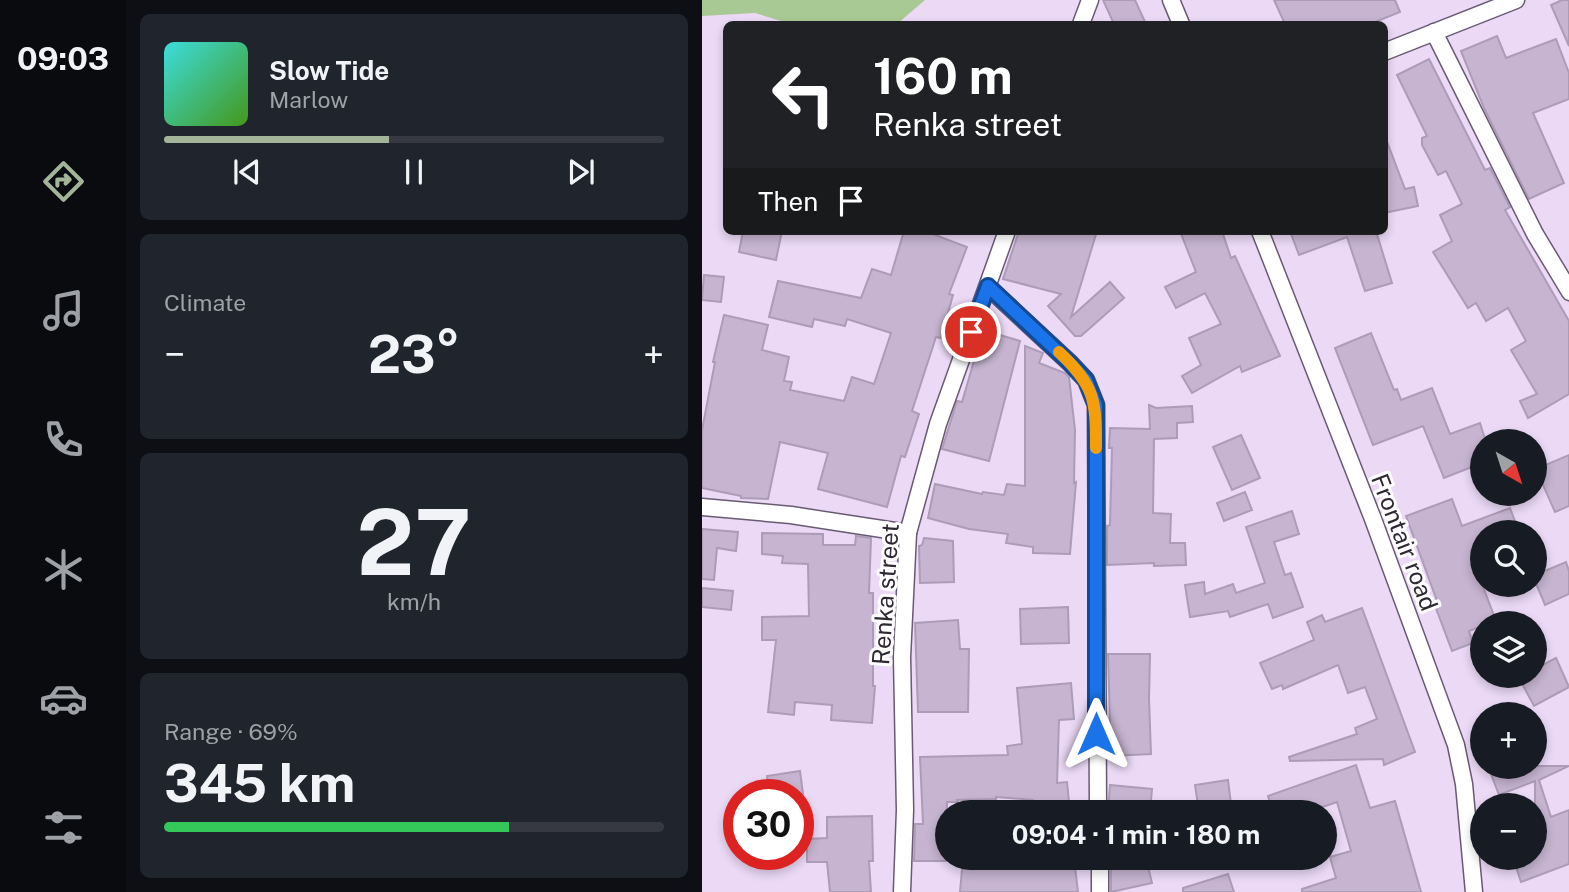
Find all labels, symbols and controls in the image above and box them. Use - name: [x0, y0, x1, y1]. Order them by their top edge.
- text: 09:03: [17, 40, 109, 77]
- text: 160 m: [873, 47, 1013, 105]
- icon: left: [758, 49, 849, 140]
- text: Slow Tide: [269, 55, 389, 86]
- text: Marlow: [269, 86, 348, 113]
- text: Renka street: [873, 106, 1062, 143]
- icon: previous: [228, 153, 266, 191]
- icon: pause: [395, 153, 433, 191]
- icon: next: [562, 153, 600, 191]
- icon: directions: [39, 157, 88, 206]
- icon: arrive: [832, 182, 870, 220]
- text: Then: [758, 186, 818, 217]
- icon: music: [39, 286, 88, 335]
- text: Climate: [164, 289, 246, 316]
- pin: [941, 302, 1001, 362]
- icon: arrive: [952, 313, 990, 351]
- text: 23°: [368, 324, 460, 385]
- text: −: [164, 332, 185, 377]
- text: +: [643, 332, 664, 377]
- icon: phone: [39, 415, 88, 464]
- north arrow: [1470, 429, 1547, 506]
- map controls: [1470, 429, 1547, 870]
- street label: Frontair road: [1366, 470, 1444, 614]
- text: 27: [357, 489, 471, 595]
- button: search: [1470, 520, 1547, 597]
- street label: Renka street: [866, 522, 904, 666]
- icon: climate: [39, 545, 88, 594]
- text: km/h: [387, 588, 441, 615]
- button: layers: [1470, 611, 1547, 688]
- icon: car: [39, 674, 88, 723]
- position arrow: [1059, 697, 1133, 771]
- button: +: [1470, 702, 1547, 779]
- text: Range · 69%: [164, 718, 298, 745]
- text: 345 km: [164, 753, 355, 814]
- speed limit sign: 30: [723, 779, 814, 870]
- button: −: [1470, 793, 1547, 870]
- icon: filters: [39, 803, 88, 852]
- text: 09:04 · 1 min · 180 m: [1012, 819, 1260, 850]

